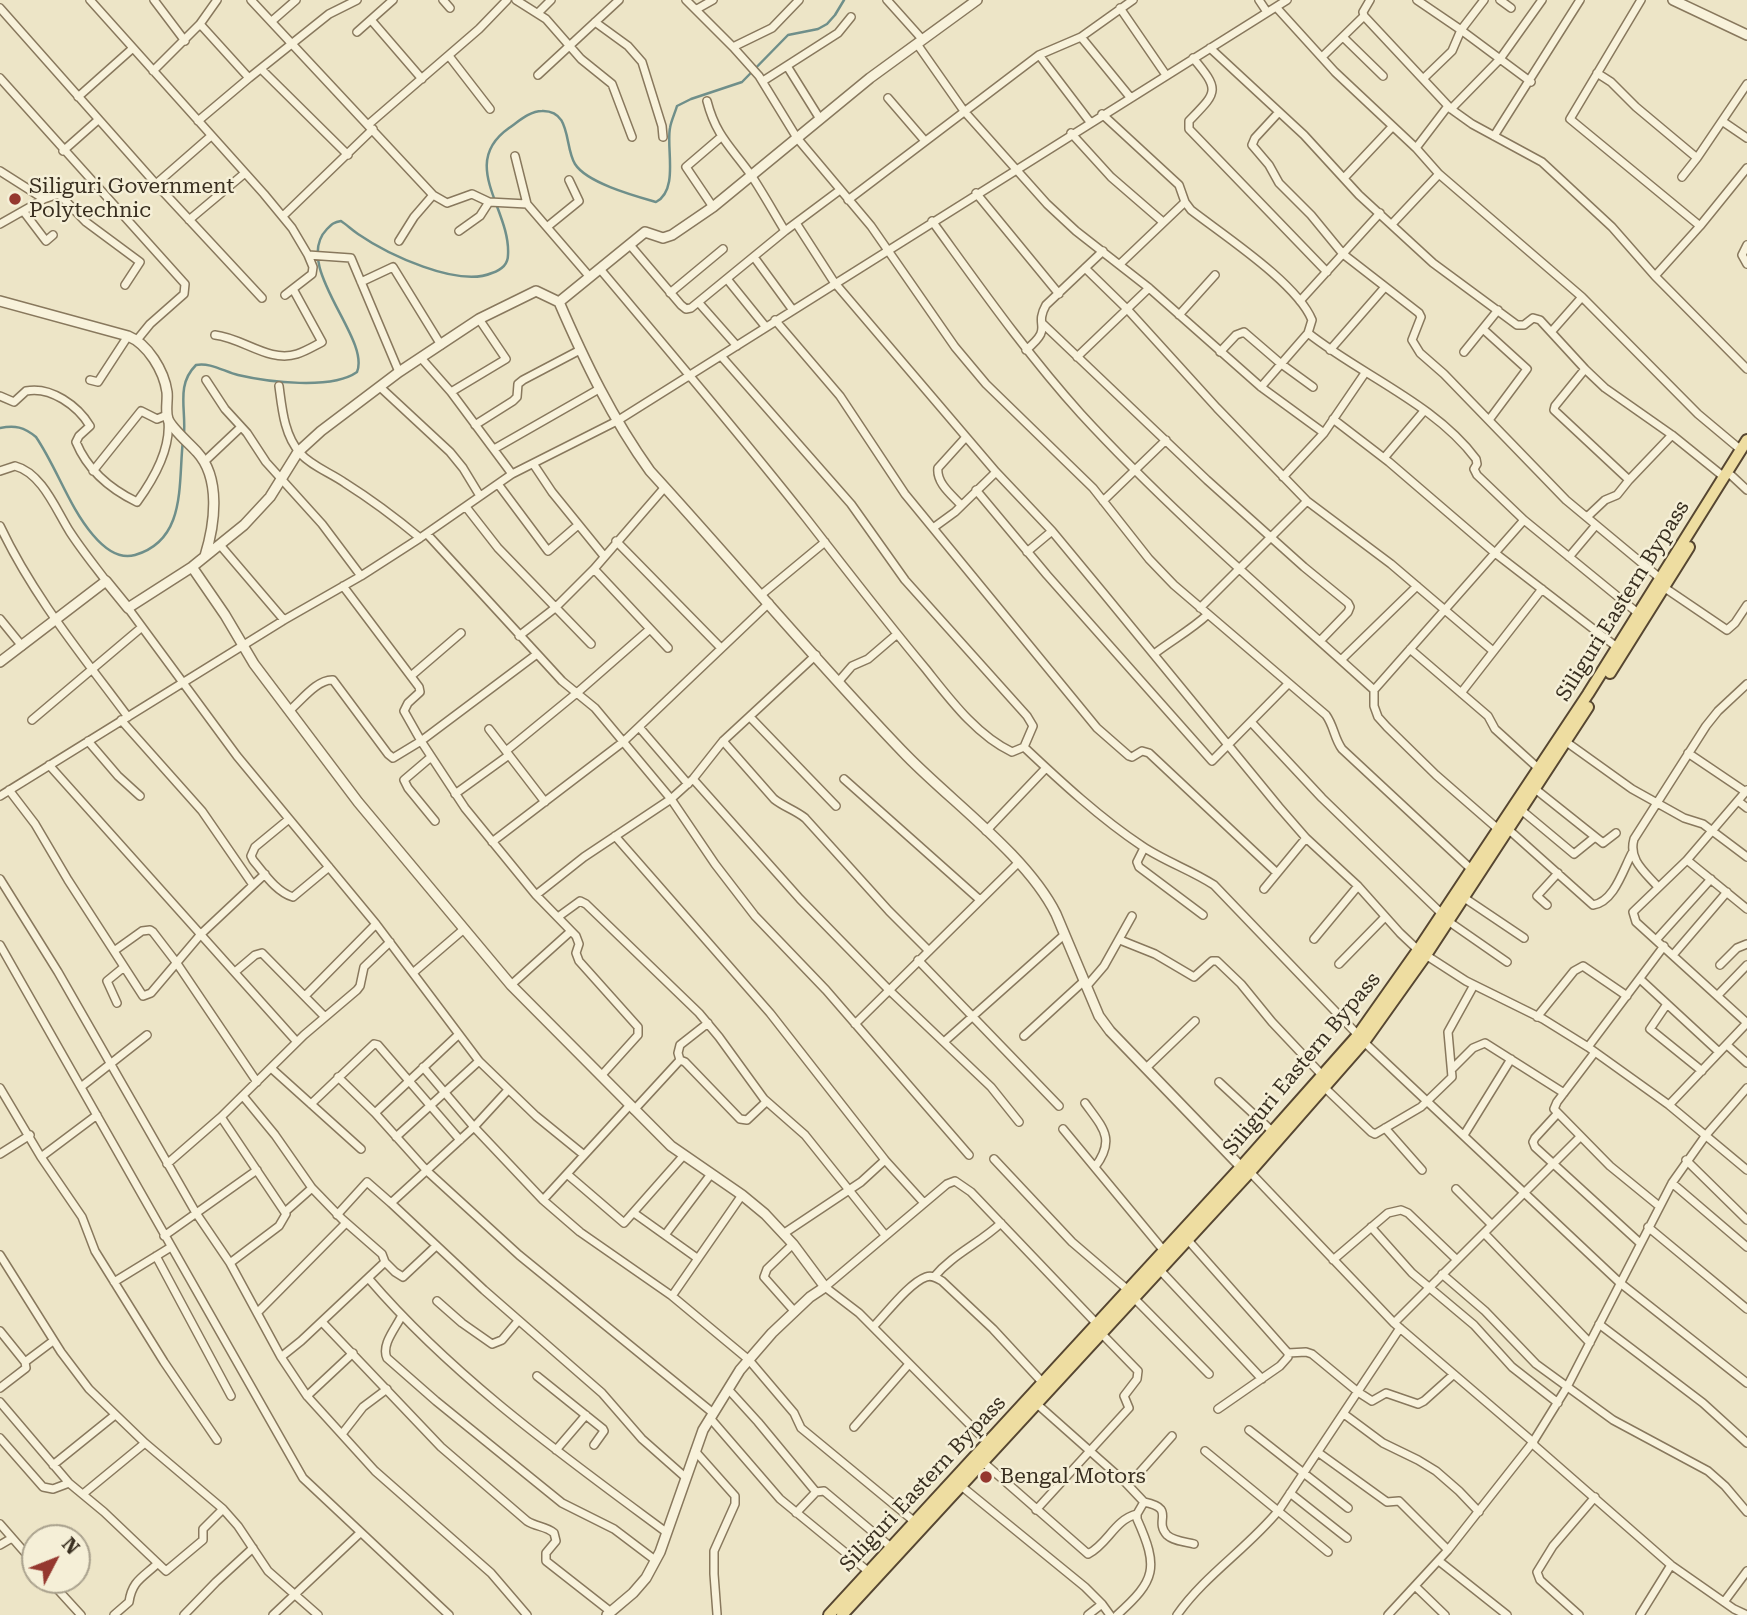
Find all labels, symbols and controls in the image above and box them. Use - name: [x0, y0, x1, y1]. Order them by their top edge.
- place label: Siliguri Government Polytechnic: [29, 174, 234, 224]
- marker: Siliguri Government Polytechnic: [7, 191, 23, 207]
- street label: Siliguri Eastern Bypass: [1551, 496, 1695, 706]
- street label: Siliguri Eastern Bypass: [1218, 967, 1386, 1161]
- street label: Siliguri Eastern Bypass: [835, 1391, 1011, 1577]
- place label: Bengal Motors: [1000, 1464, 1146, 1490]
- marker: Bengal Motors: [978, 1469, 994, 1485]
- north arrow: [21, 1524, 91, 1594]
- text: N: [57, 1533, 84, 1559]

